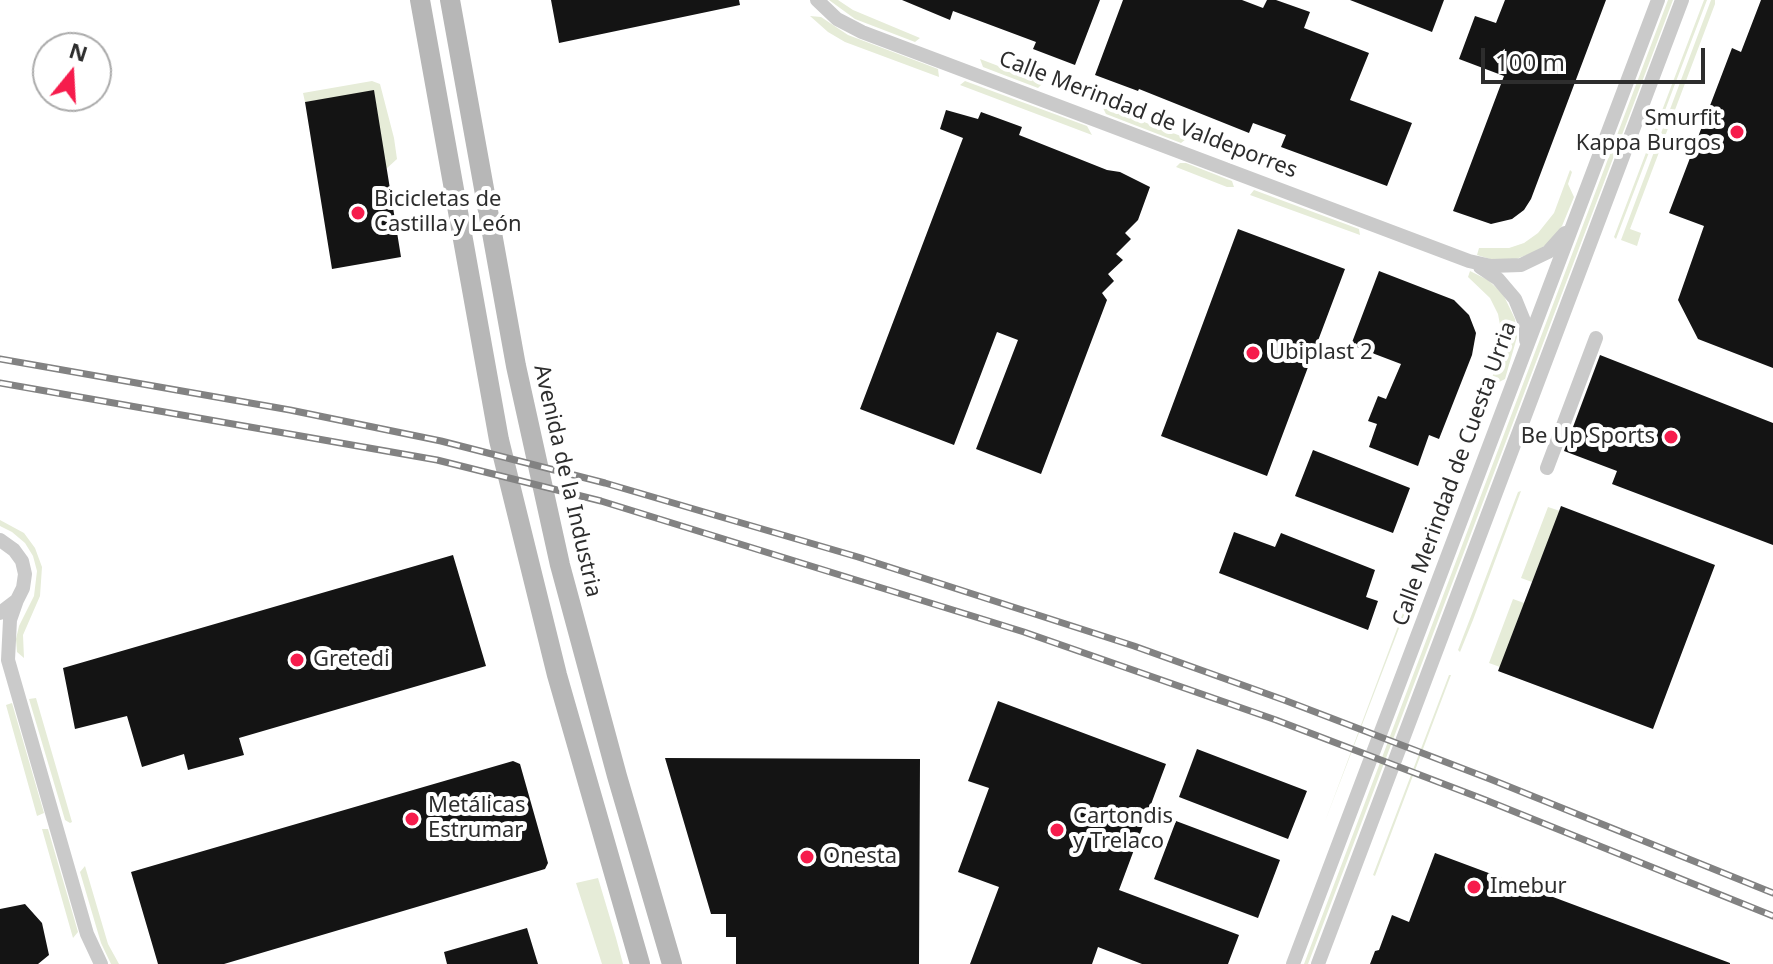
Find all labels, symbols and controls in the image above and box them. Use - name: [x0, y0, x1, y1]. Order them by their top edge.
- north arrow: [32, 32, 112, 112]
- scale bar: [1485, 32, 1709, 82]
- text: N: [66, 34, 92, 68]
- text: 100 m: [1495, 45, 1565, 78]
- street label: Calle Merindad de Valdeporres: [995, 46, 1301, 184]
- place label: Smurfit Kappa Burgos: [1576, 106, 1721, 158]
- marker: Smurfit Kappa Burgos: [1728, 123, 1746, 141]
- place label: Bicicletas de Castilla y León: [374, 187, 522, 238]
- marker: Bicicletas de Castilla y León: [349, 204, 367, 222]
- street label: Calle Merindad de Cuesta Urria: [1388, 318, 1522, 630]
- place label: Ubiplast 2: [1269, 340, 1373, 366]
- marker: Ubiplast 2: [1244, 344, 1262, 362]
- street label: Avenida de la Industria: [527, 362, 607, 600]
- place label: Be Up Sports: [1521, 424, 1655, 450]
- marker: Be Up Sports: [1662, 428, 1680, 446]
- place label: Gretedi: [313, 647, 390, 673]
- marker: Gretedi: [288, 651, 306, 669]
- place label: Metálicas Estrumar: [428, 793, 525, 844]
- place label: Cartondis y Trelaco: [1073, 804, 1173, 856]
- marker: Metálicas Estrumar: [403, 810, 421, 828]
- marker: Cartondis y Trelaco: [1048, 821, 1066, 839]
- place label: Onesta: [823, 844, 897, 870]
- marker: Onesta: [798, 848, 816, 866]
- place label: Imebur: [1490, 874, 1567, 900]
- marker: Imebur: [1465, 878, 1483, 896]

